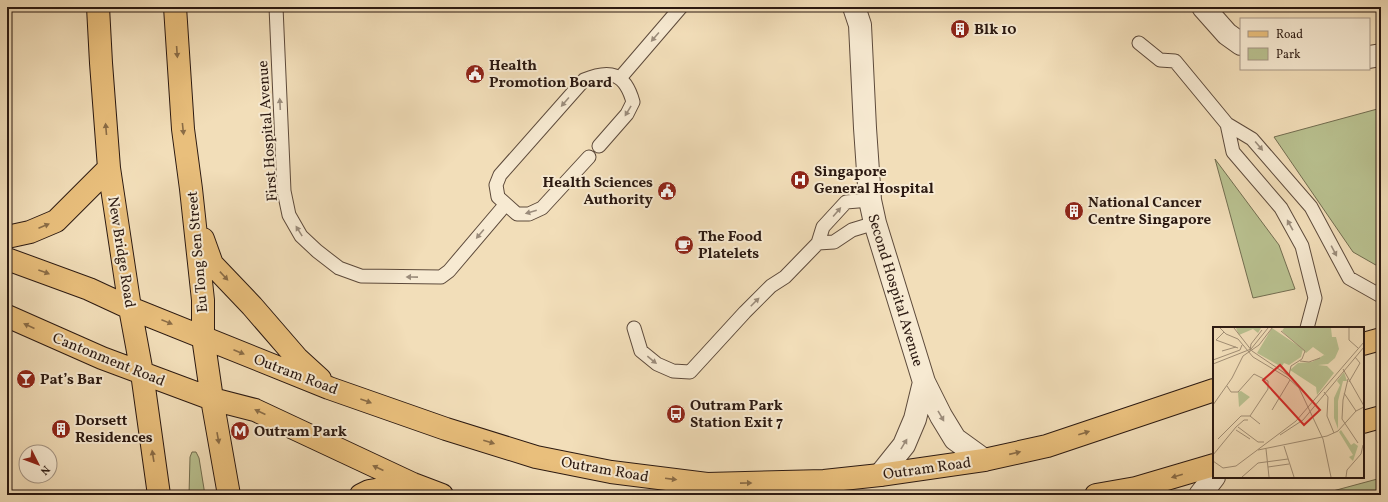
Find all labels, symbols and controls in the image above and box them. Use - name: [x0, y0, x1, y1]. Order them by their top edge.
- building icon: Blk 10: [949, 18, 971, 40]
- legend: [1240, 18, 1370, 70]
- place label: Blk 10: [974, 20, 1017, 41]
- text: Road: [1276, 27, 1303, 43]
- one-way arrow: [651, 31, 660, 42]
- one-way arrow: [174, 46, 181, 58]
- text: Park: [1276, 47, 1301, 63]
- place label: Health Promotion Board: [489, 56, 612, 94]
- street label: First Hospital Avenue: [253, 60, 284, 202]
- public building icon: Health Promotion Board: [464, 63, 486, 85]
- one-way arrow: [277, 97, 283, 110]
- one-way arrow: [561, 97, 570, 106]
- one-way arrow: [624, 105, 631, 117]
- one-way arrow: [103, 123, 109, 135]
- one-way arrow: [180, 123, 187, 135]
- one-way arrow: [1254, 141, 1263, 152]
- place label: Singapore General Hospital: [814, 162, 934, 200]
- hospital icon: Singapore General Hospital: [789, 169, 811, 191]
- place label: Health Sciences Authority: [543, 173, 654, 211]
- public building icon: Health Sciences Authority: [656, 180, 678, 202]
- street label: Eu Tong Sen Street: [183, 190, 214, 314]
- place label: National Cancer Centre Singapore: [1088, 193, 1212, 231]
- street label: New Bridge Road: [101, 195, 140, 309]
- building icon: National Cancer Centre Singapore: [1063, 200, 1085, 222]
- one-way arrow: [832, 206, 841, 217]
- one-way arrow: [525, 209, 537, 215]
- street label: Second Hospital Avenue: [861, 212, 928, 369]
- one-way arrow: [1287, 219, 1294, 231]
- one-way arrow: [39, 223, 50, 229]
- one-way arrow: [295, 225, 302, 237]
- place label: The Food Platelets: [698, 227, 762, 265]
- one-way arrow: [476, 229, 485, 240]
- cafe icon: The Food Platelets: [673, 234, 695, 256]
- one-way arrow: [1331, 245, 1338, 257]
- one-way arrow: [38, 269, 50, 275]
- one-way arrow: [219, 271, 229, 281]
- one-way arrow: [405, 274, 418, 280]
- one-way arrow: [750, 297, 760, 307]
- one-way arrow: [161, 319, 172, 325]
- one-way arrow: [23, 323, 34, 329]
- inset map: [1213, 327, 1364, 478]
- street label: Cantonment Road: [49, 328, 168, 393]
- one-way arrow: [234, 349, 246, 355]
- street label: Outram Road: [250, 350, 341, 401]
- one-way arrow: [647, 356, 658, 365]
- bar icon: Pat’s Bar: [15, 368, 37, 390]
- place label: Pat’s Bar: [40, 370, 102, 391]
- place label: Outram Park Station Exit 7: [690, 396, 783, 434]
- one-way arrow: [360, 398, 372, 404]
- bus stop icon: Outram Park Station Exit 7: [665, 403, 687, 425]
- one-way arrow: [255, 409, 266, 415]
- one-way arrow: [938, 410, 945, 422]
- place label: Dorsett Residences: [75, 411, 153, 449]
- building icon: Dorsett Residences: [50, 418, 72, 440]
- metro station icon: Outram Park: [229, 420, 251, 442]
- place label: Outram Park: [254, 422, 347, 443]
- one-way arrow: [1078, 430, 1090, 436]
- one-way arrow: [215, 431, 221, 444]
- one-way arrow: [900, 438, 907, 450]
- one-way arrow: [483, 439, 495, 445]
- north arrow: [18, 444, 58, 484]
- one-way arrow: [1009, 449, 1021, 455]
- one-way arrow: [150, 450, 156, 463]
- street label: Outram Road: [559, 452, 650, 489]
- street label: Outram Road: [882, 453, 973, 486]
- text: N: [36, 462, 53, 478]
- one-way arrow: [372, 465, 384, 471]
- one-way arrow: [1170, 473, 1182, 479]
- one-way arrow: [665, 476, 677, 482]
- one-way arrow: [740, 480, 753, 486]

